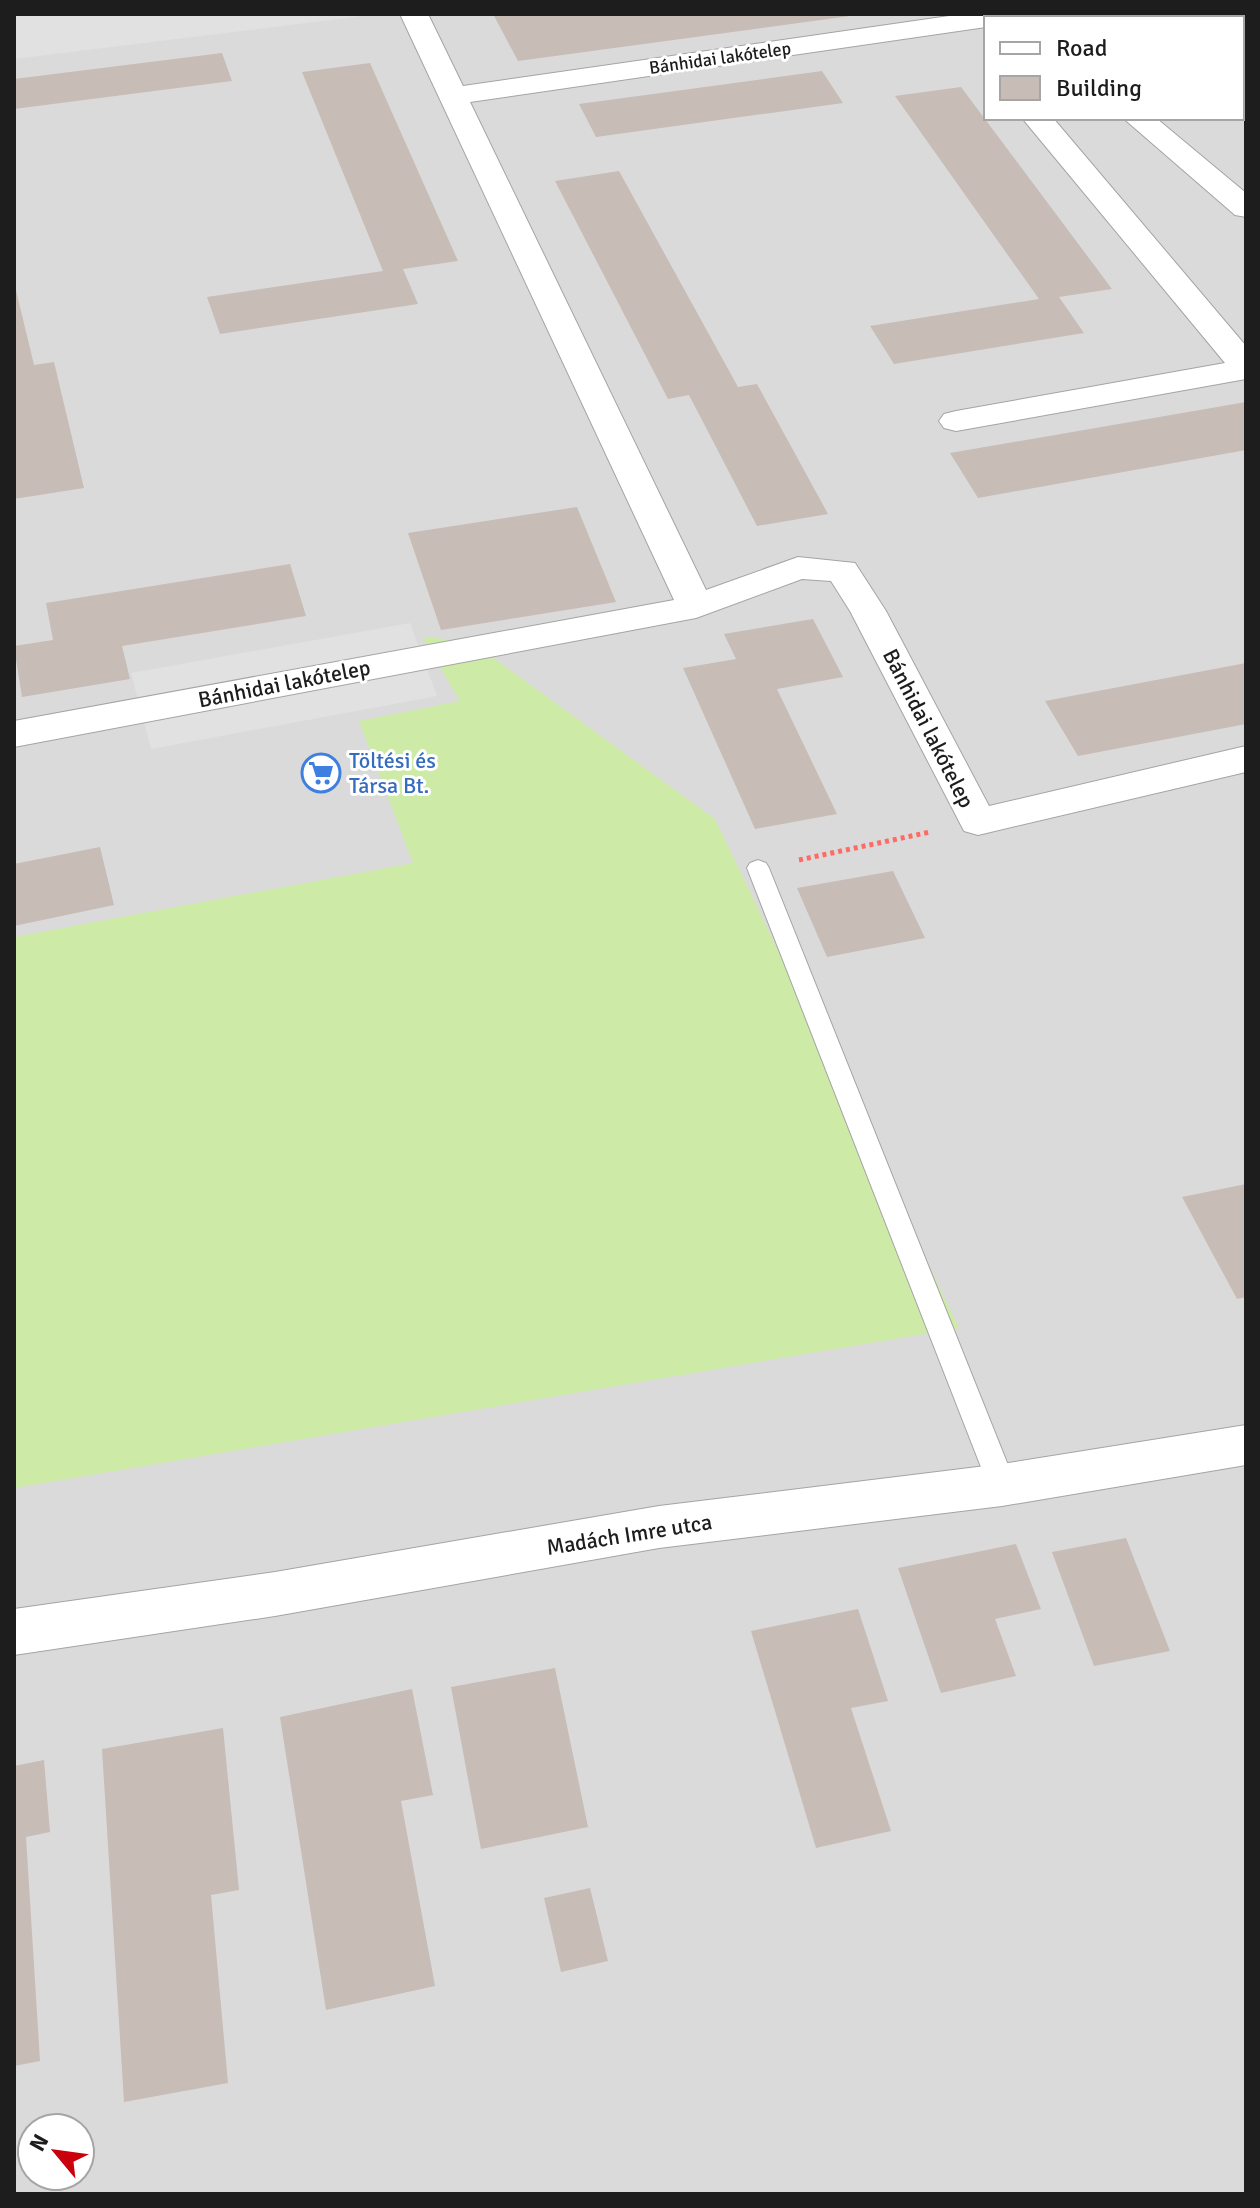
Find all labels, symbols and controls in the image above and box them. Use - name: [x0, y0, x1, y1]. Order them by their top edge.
- legend: [984, 16, 1244, 120]
- text: Road: [1056, 33, 1107, 63]
- street label: Bánhidai lakótelep: [648, 37, 792, 79]
- text: Building: [1056, 73, 1142, 103]
- street label: Bánhidai lakótelep: [877, 644, 980, 812]
- street label: Bánhidai lakótelep: [196, 654, 373, 713]
- place label: Töltési és Társa Bt.: [349, 747, 436, 799]
- supermarket icon: Töltési és Társa Bt.: [300, 752, 342, 794]
- street label: Madách Imre utca: [544, 1508, 714, 1561]
- north arrow: [16, 2112, 96, 2192]
- text: N: [23, 2129, 54, 2156]

